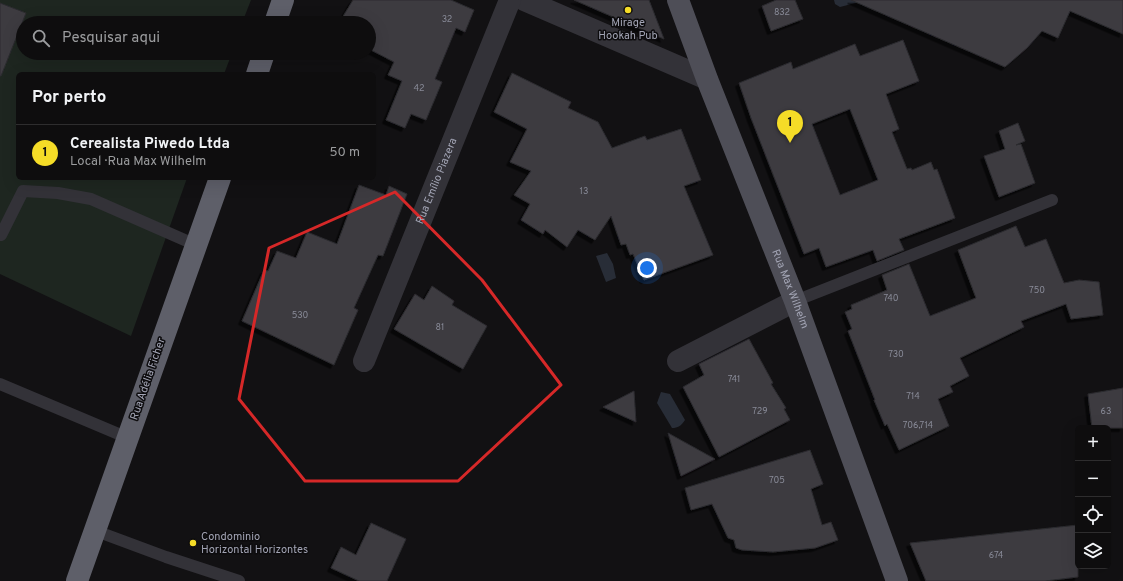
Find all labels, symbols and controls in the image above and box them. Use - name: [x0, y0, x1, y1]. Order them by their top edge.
- marker: Mirage Hookah Pub: [623, 5, 633, 15]
- house number: 832: [774, 7, 790, 18]
- house number: 32: [442, 14, 452, 25]
- search box: [16, 16, 376, 60]
- place label: Mirage Hookah Pub: [598, 16, 658, 43]
- icon: search: [30, 27, 52, 49]
- text: Pesquisar aqui: [62, 29, 160, 48]
- house number: 42: [413, 83, 425, 94]
- text: Por perto: [32, 87, 106, 109]
- pin: 1: [777, 110, 803, 143]
- text: Cerealista Piwedo Ltda: [70, 135, 230, 154]
- street label: Rua Emílio Piazera: [413, 136, 461, 226]
- text: 1: [42, 145, 48, 161]
- text: 50 m: [330, 145, 360, 161]
- text: Local · Rua Max Wilhelm: [70, 154, 206, 170]
- house number: 13: [580, 186, 588, 197]
- street label: Rua Max Wilhelm: [768, 247, 811, 331]
- your location: [637, 258, 657, 278]
- house number: 750: [1029, 285, 1045, 296]
- house number: 740: [883, 293, 899, 304]
- house number: 530: [292, 310, 309, 321]
- house number: 81: [436, 322, 444, 333]
- street label: Rua Adélia Ficher: [127, 335, 169, 422]
- house number: 730: [888, 349, 904, 360]
- house number: 741: [728, 374, 740, 385]
- house number: 714: [906, 391, 920, 402]
- house number: 729: [752, 406, 768, 417]
- house number: 63: [1101, 406, 1111, 417]
- house number: 706,714: [903, 420, 934, 431]
- map controls: [1075, 425, 1111, 569]
- button: +: [1075, 425, 1111, 461]
- button: −: [1075, 461, 1111, 497]
- house number: 705: [769, 475, 785, 486]
- button: locate: [1075, 497, 1111, 533]
- place label: Condominio Horizontal Horizontes: [201, 530, 308, 557]
- button: layers: [1075, 533, 1111, 569]
- marker: Condominio Horizontal Horizontes: [188, 538, 198, 548]
- house number: 674: [989, 550, 1004, 561]

